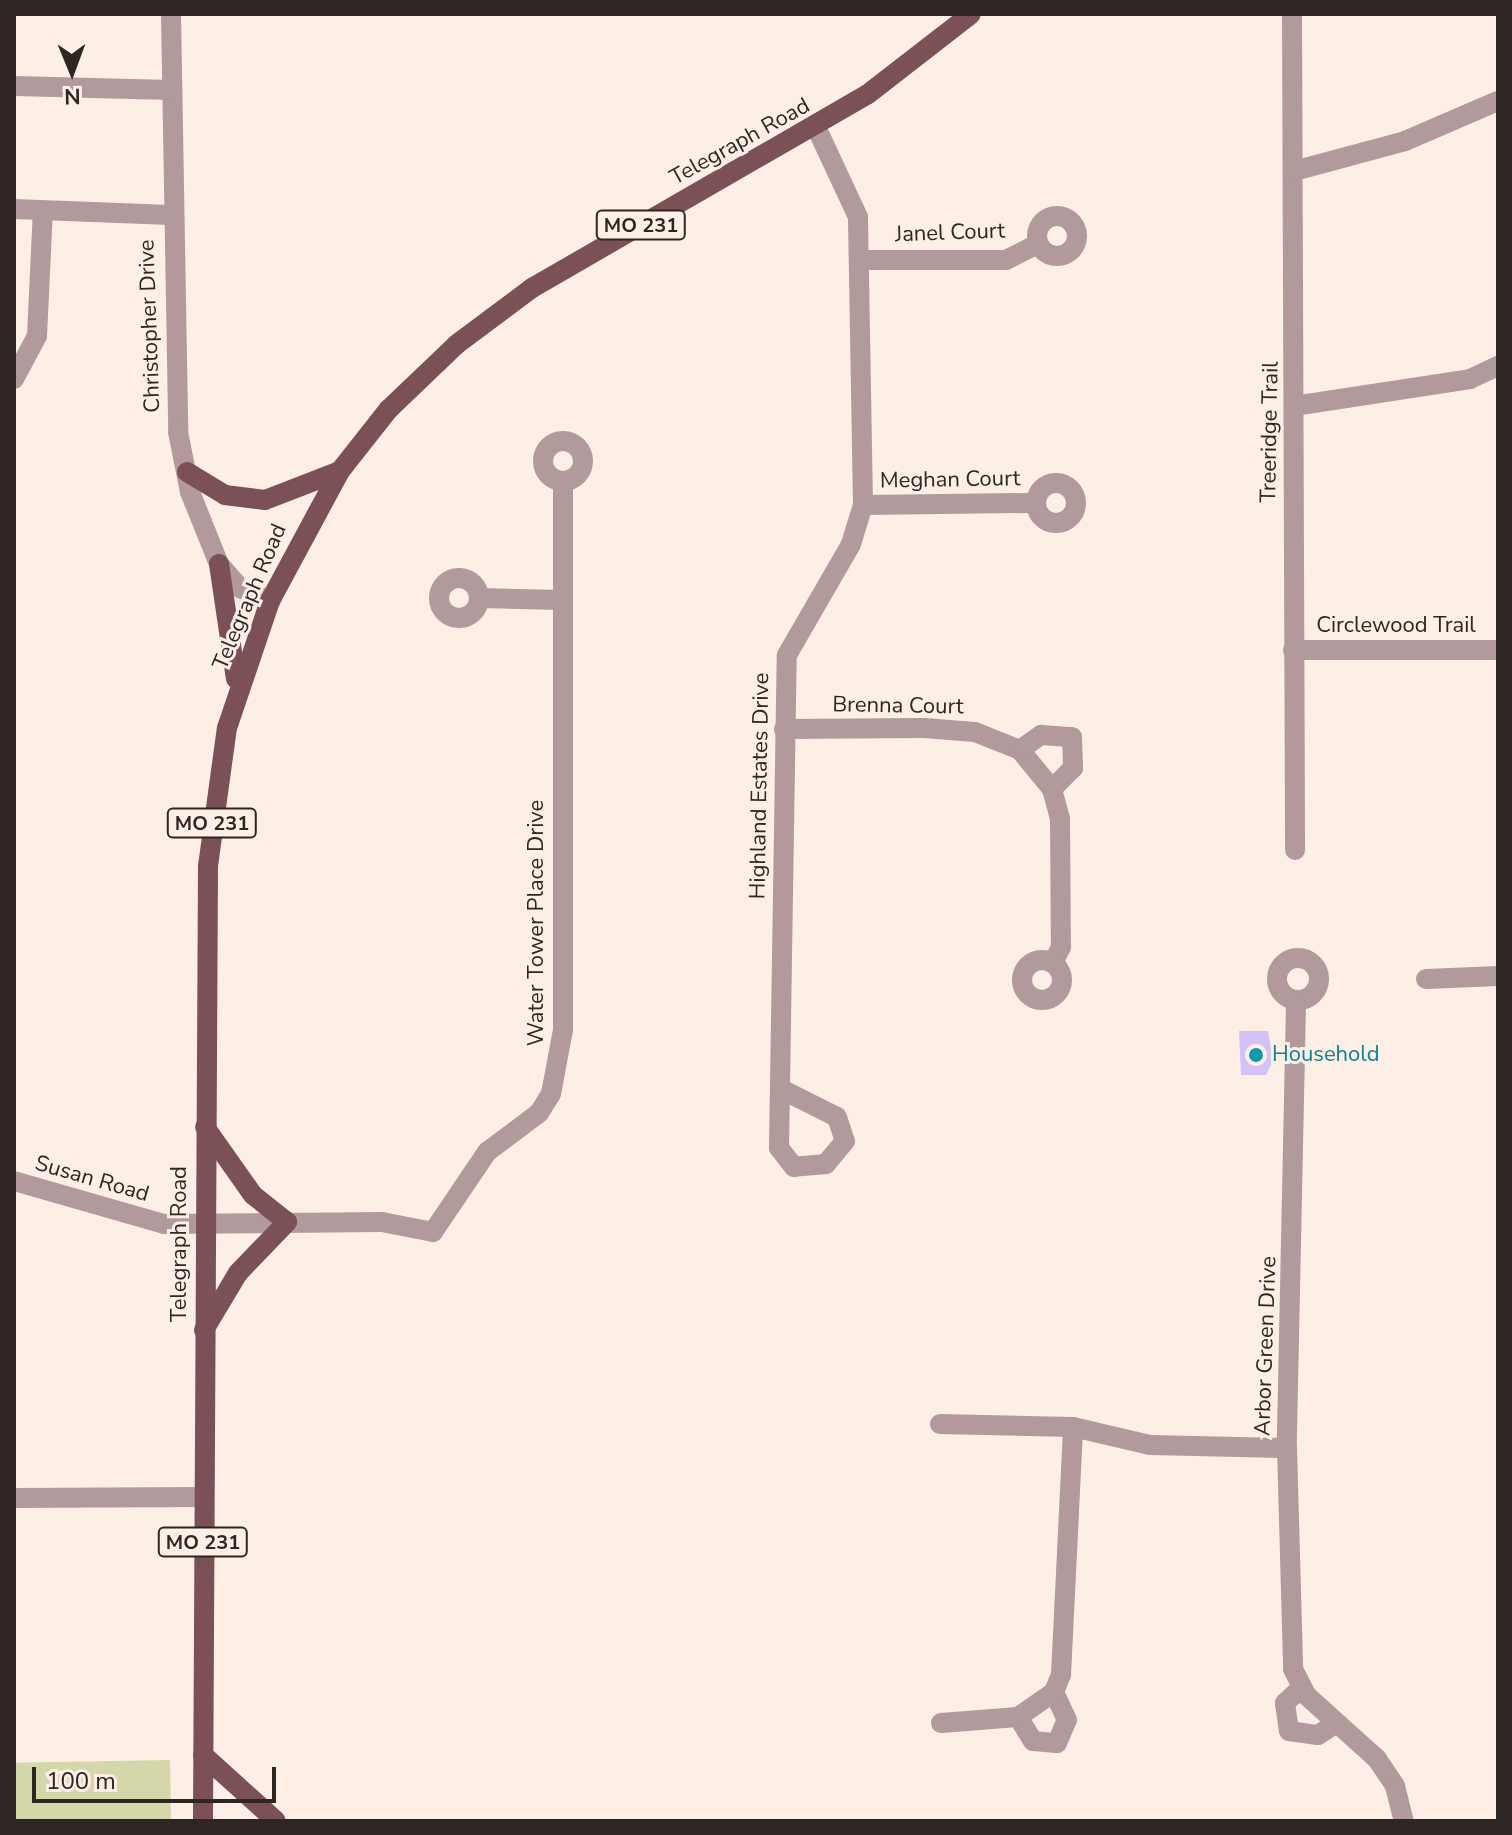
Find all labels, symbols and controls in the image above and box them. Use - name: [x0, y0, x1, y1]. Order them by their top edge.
- north arrow: [32, 32, 112, 112]
- text: N: [64, 81, 81, 111]
- street label: Telegraph Road: [665, 93, 815, 191]
- road number: MO 231: [595, 209, 687, 241]
- street label: Janel Court: [895, 218, 1005, 248]
- street label: Christopher Drive: [134, 239, 166, 413]
- street label: Treeridge Trail: [1256, 361, 1284, 503]
- street label: Meghan Court: [880, 466, 1020, 494]
- street label: Telegraph Road: [207, 520, 293, 674]
- street label: Circlewood Trail: [1316, 613, 1476, 639]
- street label: Highland Estates Drive: [745, 672, 775, 900]
- street label: Brenna Court: [832, 692, 964, 720]
- street label: Water Tower Place Drive: [524, 800, 550, 1046]
- road number: MO 231: [166, 807, 258, 839]
- place label: Household: [1272, 1042, 1380, 1068]
- marker: Household: [1247, 1046, 1265, 1064]
- street label: Susan Road: [32, 1150, 152, 1208]
- street label: Telegraph Road: [167, 1166, 193, 1322]
- street label: Arbor Green Drive: [1250, 1256, 1282, 1436]
- road number: MO 231: [157, 1526, 249, 1558]
- scale bar: [36, 1751, 280, 1801]
- text: 100 m: [46, 1765, 116, 1797]

